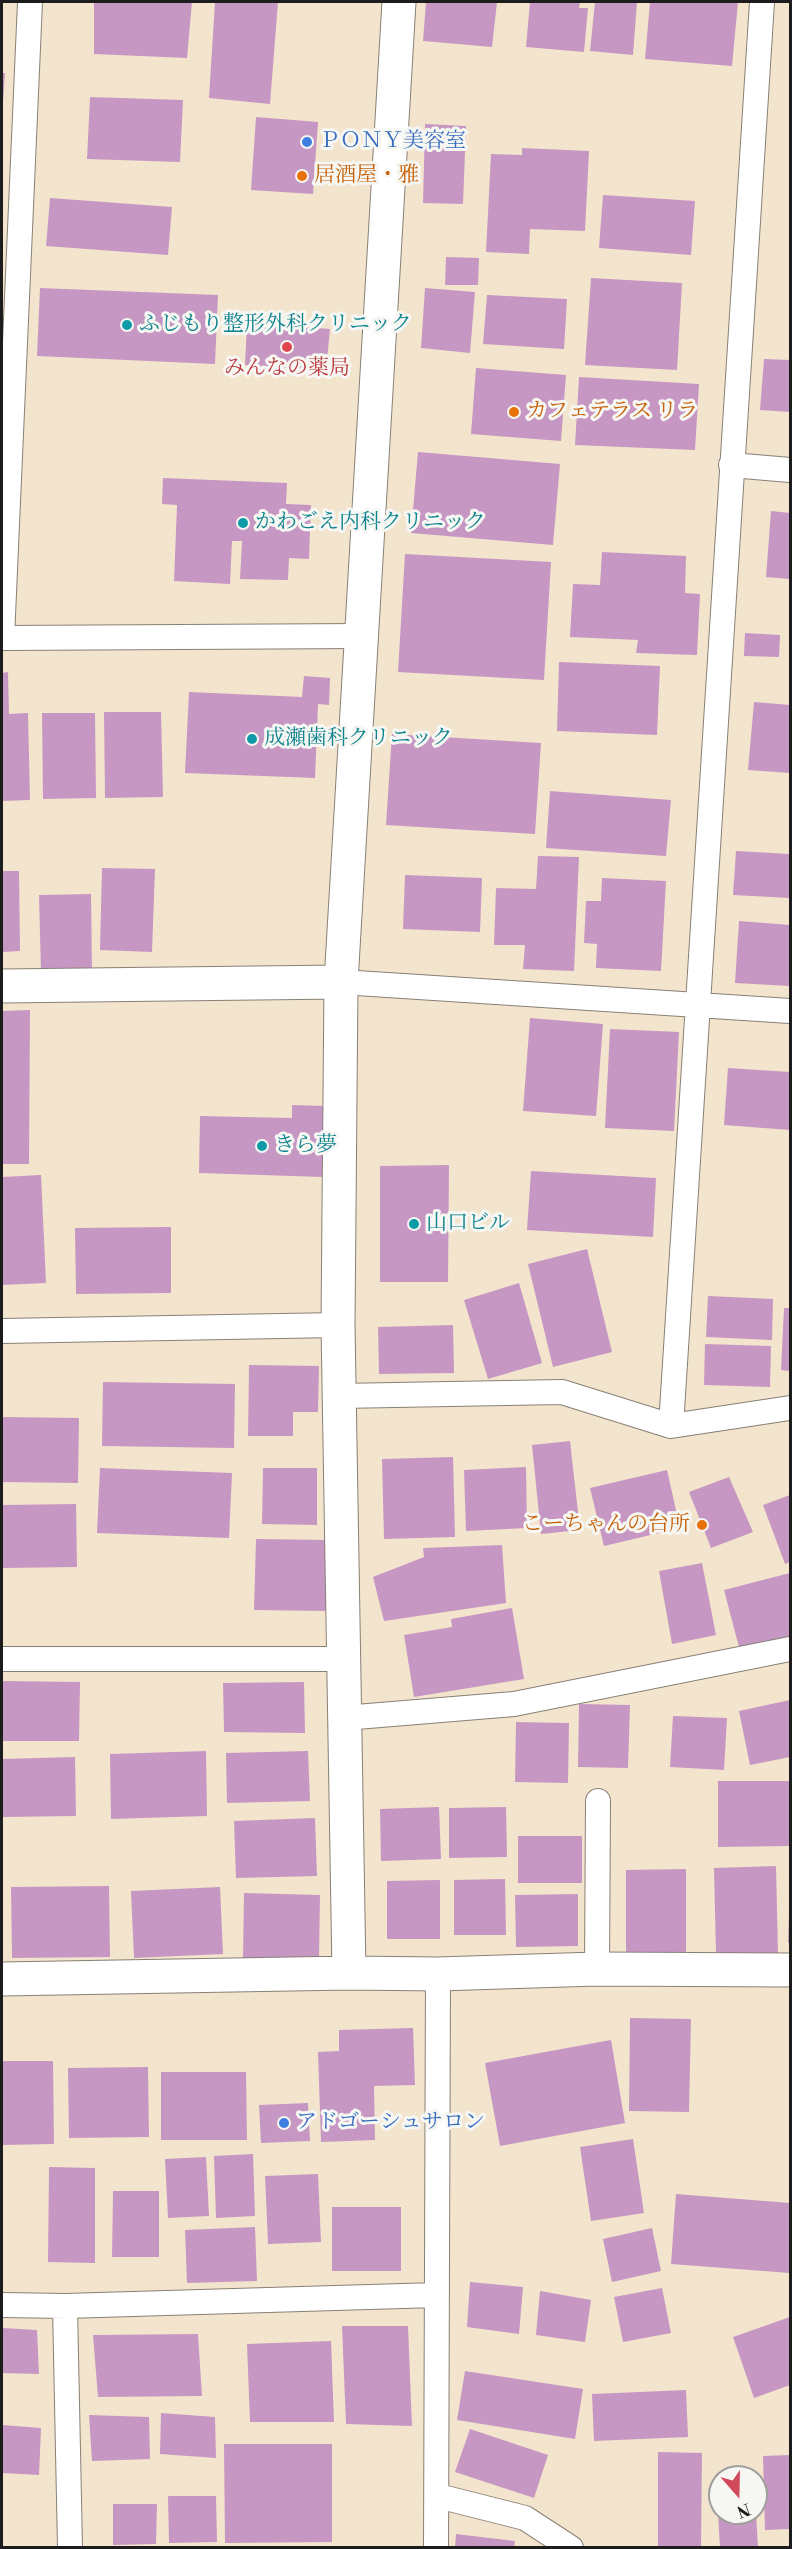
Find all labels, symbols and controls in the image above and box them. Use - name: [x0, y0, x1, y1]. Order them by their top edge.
- place label: ＰＯＮＹ美容室: [319, 129, 466, 155]
- marker: ＰＯＮＹ美容室: [300, 135, 314, 149]
- place label: 居酒屋・雅: [314, 163, 419, 189]
- marker: 居酒屋・雅: [295, 169, 309, 183]
- place label: ふじもり整形外科クリニック: [139, 312, 412, 338]
- marker: ふじもり整形外科クリニック: [120, 318, 134, 332]
- marker: みんなの薬局: [280, 340, 294, 354]
- place label: みんなの薬局: [224, 356, 350, 382]
- place label: カフェテラス リラ: [526, 399, 698, 425]
- marker: カフェテラス リラ: [507, 405, 521, 419]
- place label: かわごえ内科クリニック: [255, 510, 486, 536]
- marker: かわごえ内科クリニック: [236, 516, 250, 530]
- place label: 成瀬歯科クリニック: [264, 726, 453, 752]
- marker: 成瀬歯科クリニック: [245, 732, 259, 746]
- place label: きら夢: [274, 1133, 337, 1159]
- marker: きら夢: [255, 1139, 269, 1153]
- place label: 山口ビル: [426, 1211, 510, 1237]
- marker: 山口ビル: [407, 1217, 421, 1231]
- place label: こーちゃんの台所: [522, 1512, 690, 1538]
- marker: こーちゃんの台所: [695, 1518, 709, 1532]
- place label: アドゴーシュサロン: [296, 2110, 485, 2136]
- marker: アドゴーシュサロン: [277, 2116, 291, 2130]
- north arrow: [708, 2465, 768, 2525]
- text: N: [734, 2498, 753, 2522]

